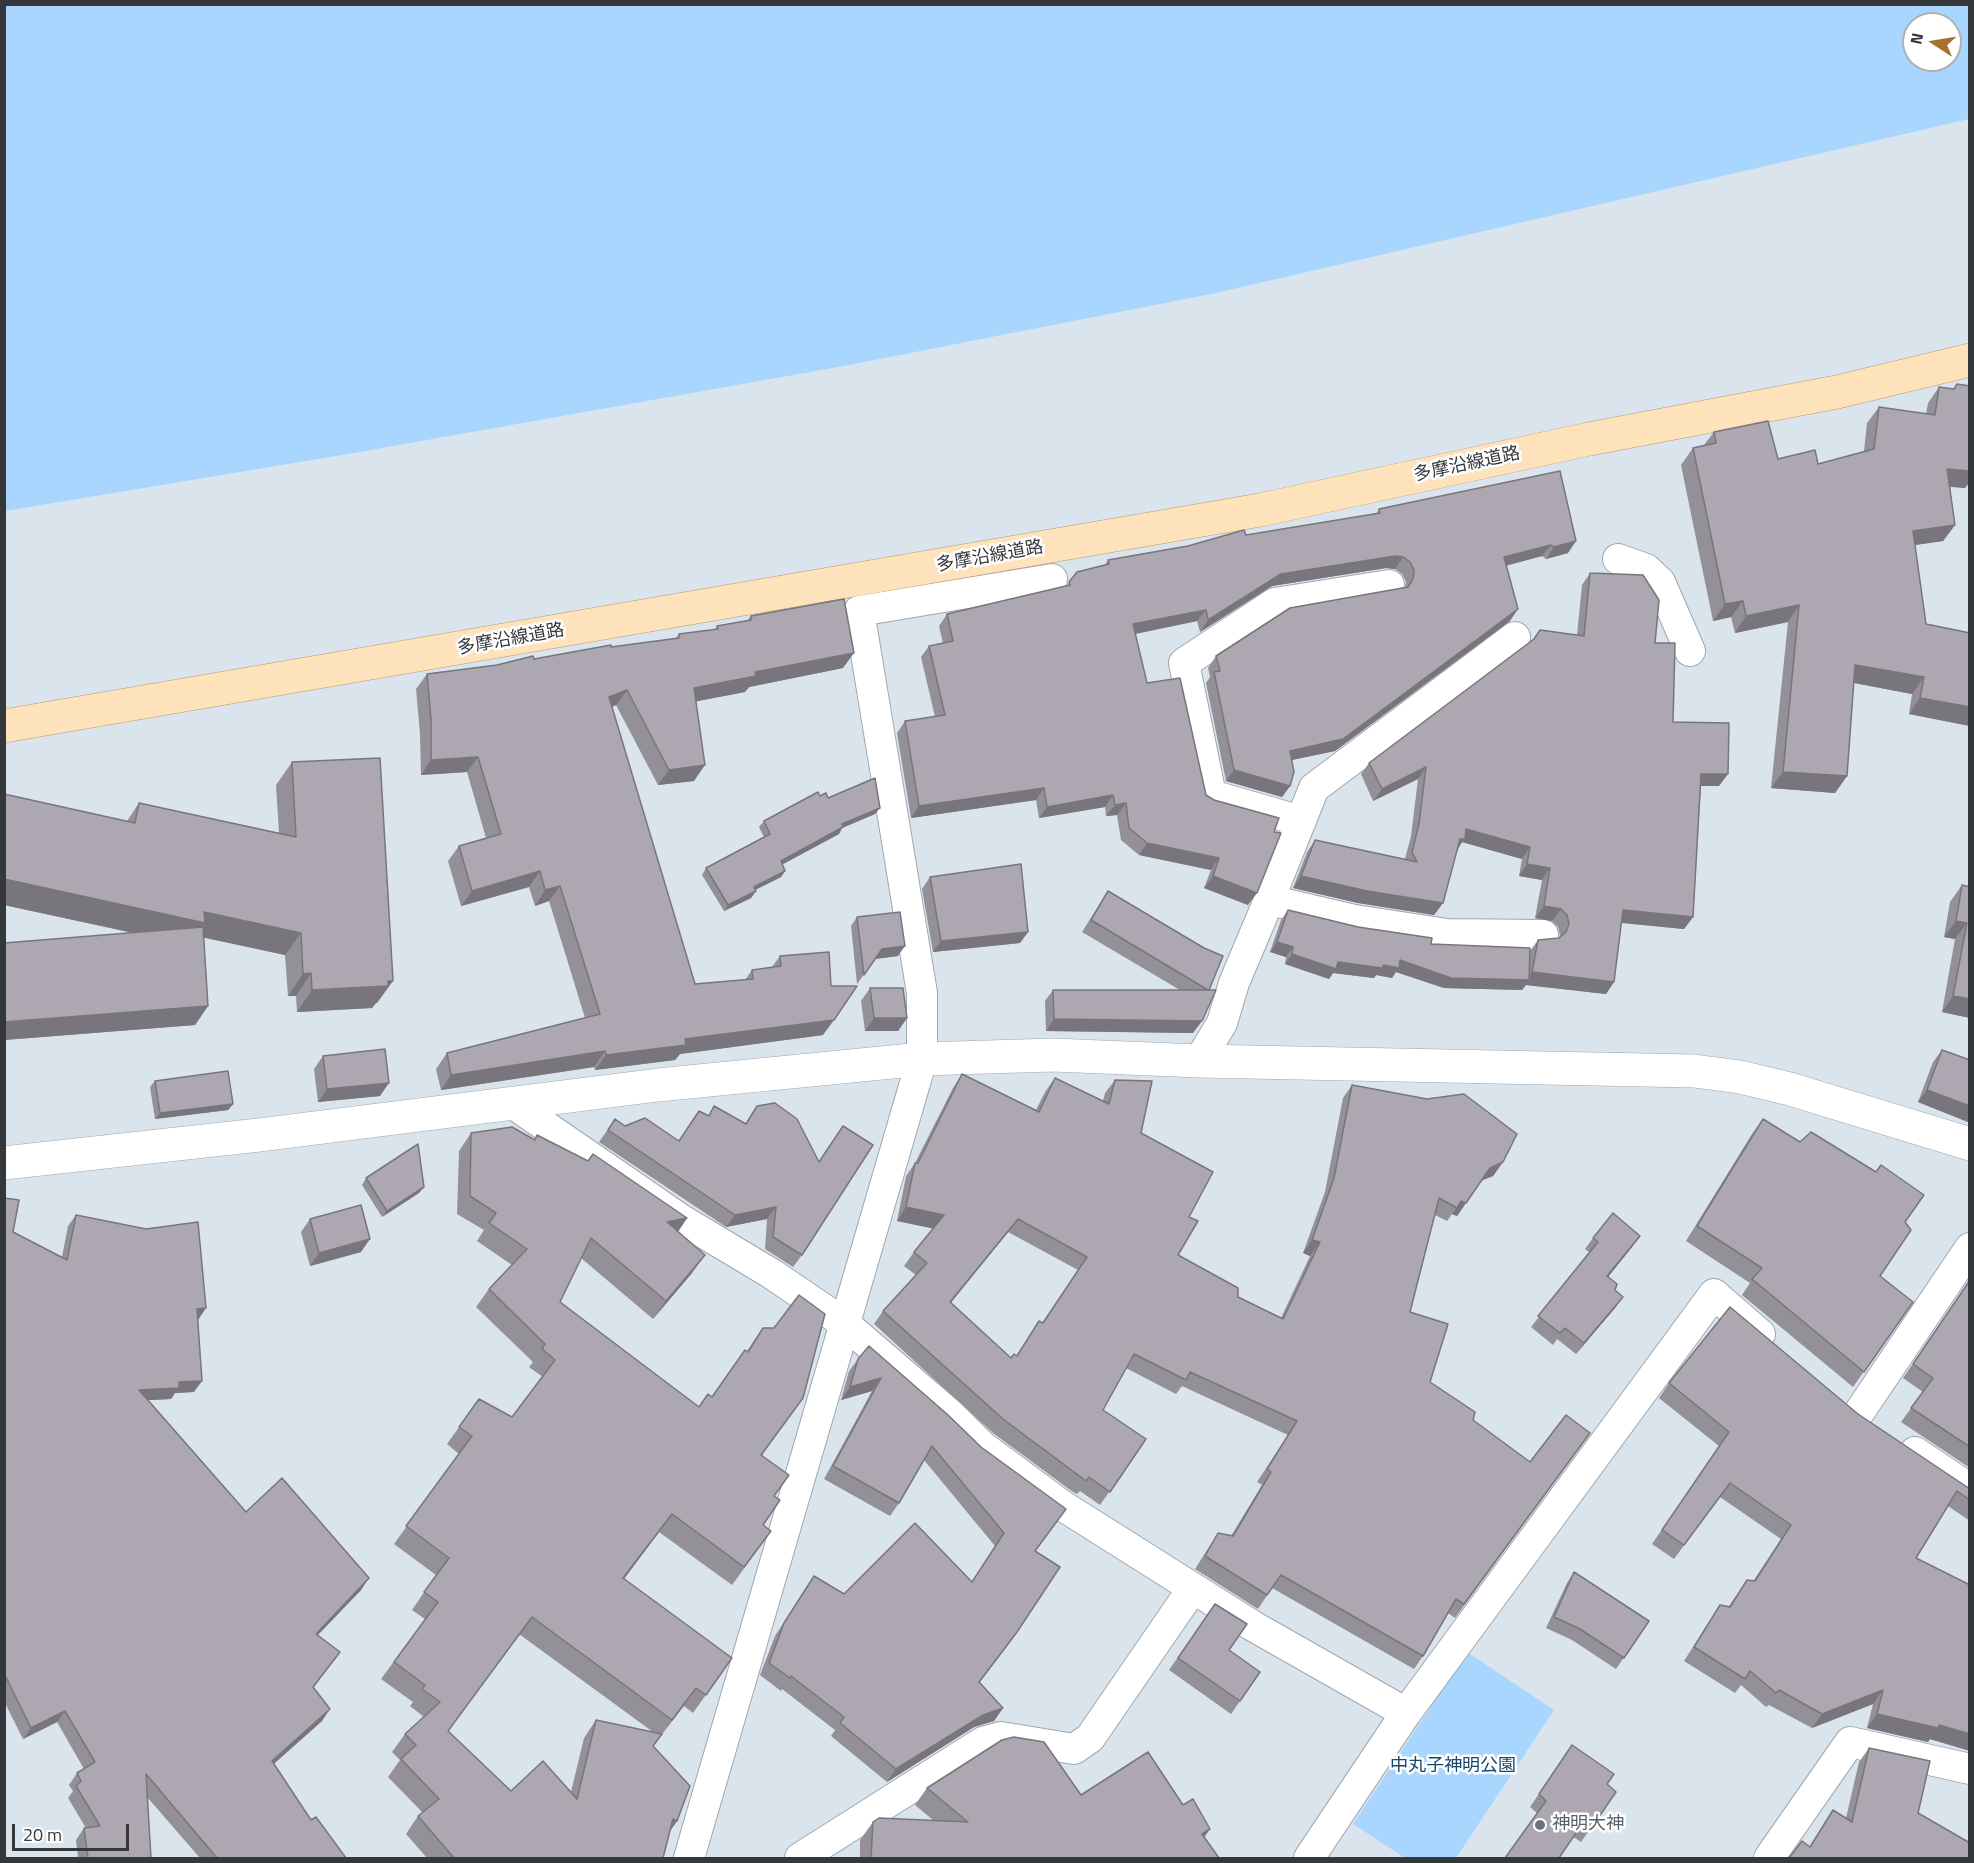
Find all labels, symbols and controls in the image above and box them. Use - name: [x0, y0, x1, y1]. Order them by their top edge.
- north arrow: [1902, 12, 1962, 72]
- text: N: [1903, 31, 1929, 47]
- street label: 多摩沿線道路: [1412, 443, 1522, 487]
- street label: 多摩沿線道路: [935, 537, 1045, 577]
- street label: 多摩沿線道路: [456, 620, 566, 660]
- park label: 中丸子神明公園: [1390, 1756, 1516, 1778]
- scale bar: [15, 1812, 132, 1850]
- place label: 神明大神: [1552, 1814, 1624, 1836]
- marker: 神明大神: [1533, 1818, 1547, 1832]
- text: 20 m: [23, 1821, 62, 1848]

